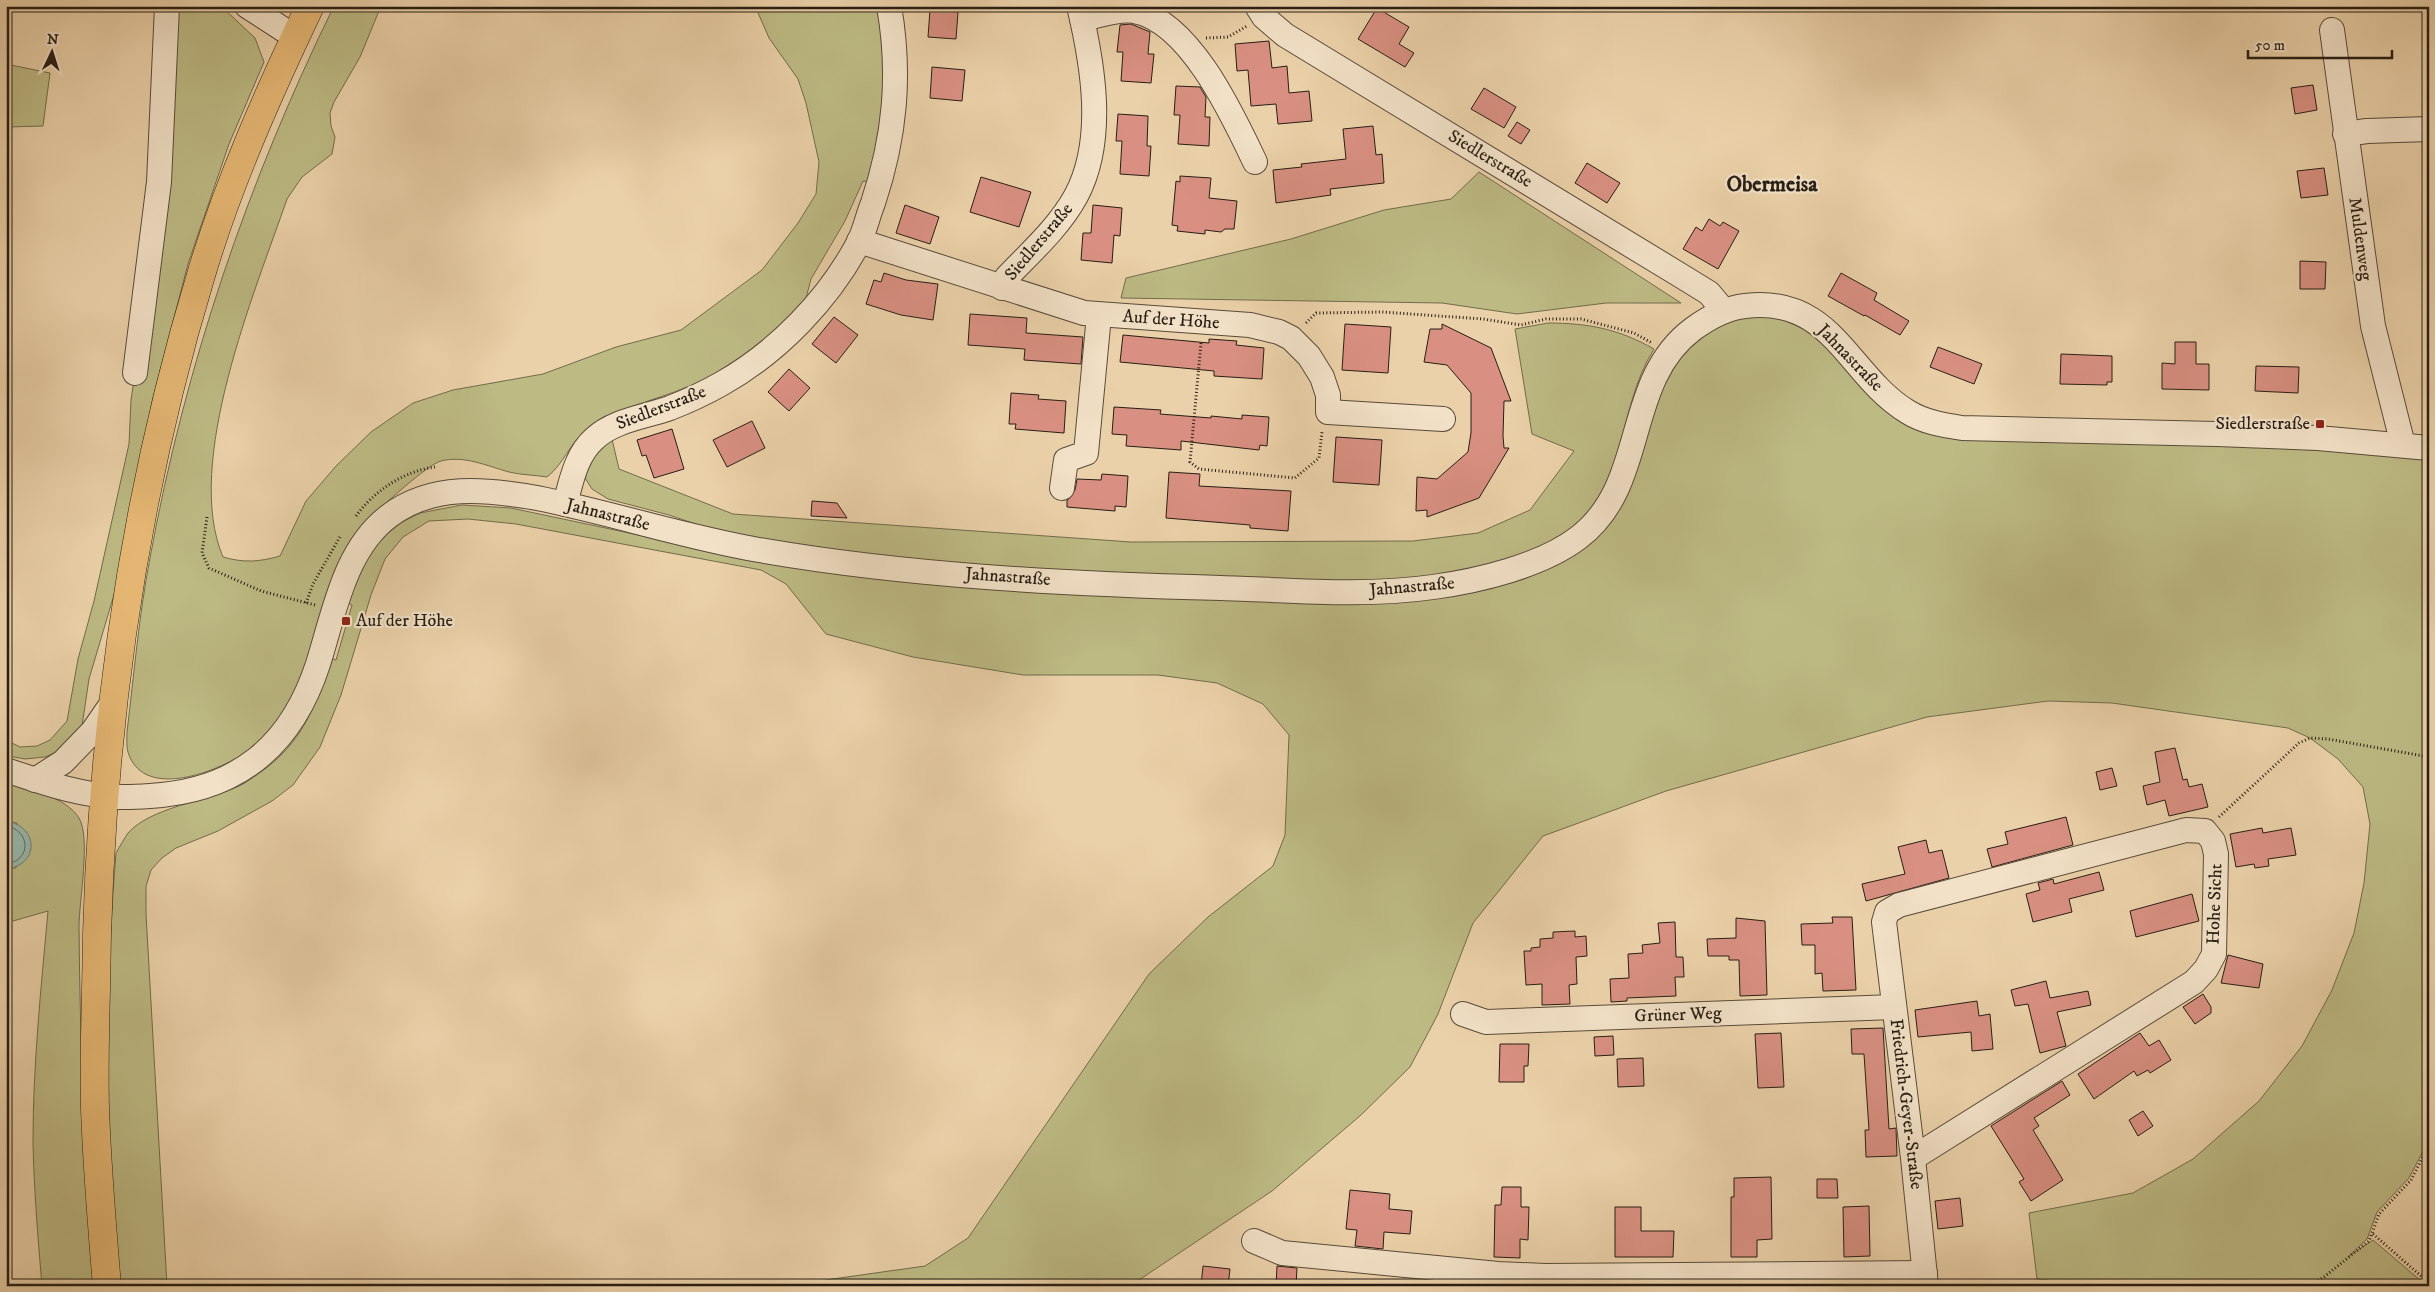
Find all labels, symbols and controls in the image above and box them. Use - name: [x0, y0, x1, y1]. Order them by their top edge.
- north arrow: [28, 28, 78, 78]
- scale bar: [2248, 28, 2391, 60]
- text: N: [46, 31, 60, 49]
- text: 50 m: [2255, 36, 2285, 55]
- street label: Siedlerstraße: [1444, 125, 1536, 193]
- district label: Obermeisa: [1726, 171, 1818, 198]
- street label: Muldenweg: [2343, 196, 2377, 282]
- street label: Siedlerstraße: [1000, 199, 1078, 285]
- street label: Auf der Höhe: [1122, 306, 1220, 334]
- street label: Jahnastraße: [1811, 318, 1888, 396]
- street label: Siedlerstraße: [613, 381, 709, 435]
- place label: Siedlerstraße: [2216, 413, 2310, 435]
- marker: Siedlerstraße: [2314, 418, 2326, 430]
- street label: Jahnastraße: [562, 494, 652, 536]
- street label: Jahnastraße: [963, 563, 1051, 591]
- street label: Jahnastraße: [1367, 572, 1455, 602]
- place label: Auf der Höhe: [356, 610, 453, 632]
- marker: Auf der Höhe: [340, 615, 352, 627]
- street label: Hohe Sicht: [2203, 863, 2227, 945]
- street label: Grüner Weg: [1634, 1002, 1722, 1028]
- street label: Friedrich-Geyer-Straße: [1885, 1017, 1927, 1191]

